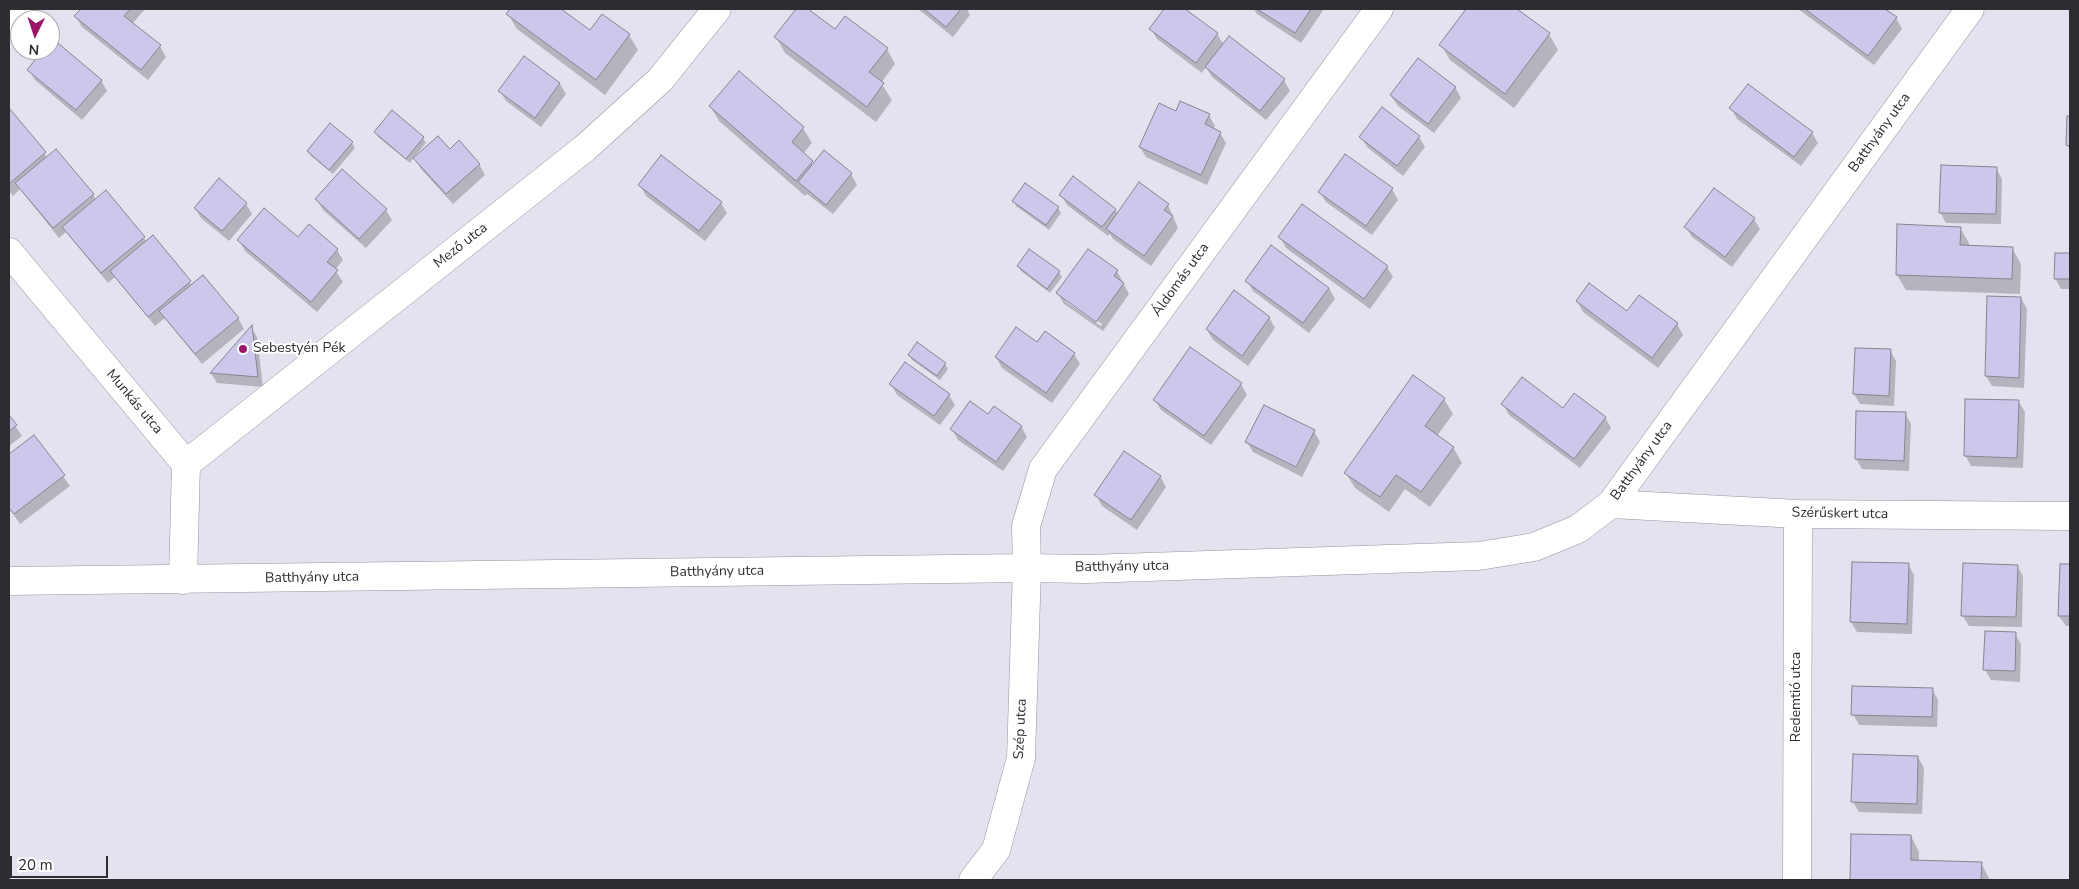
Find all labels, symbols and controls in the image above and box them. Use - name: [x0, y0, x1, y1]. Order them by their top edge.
- north arrow: [10, 10, 60, 60]
- text: N: [28, 40, 40, 59]
- street label: Batthyány utca: [1846, 90, 1914, 176]
- street label: Mező utca: [431, 220, 491, 272]
- street label: Áldomás utca: [1149, 240, 1213, 320]
- place label: Sebestyén Pék: [253, 341, 345, 357]
- marker: Sebestyén Pék: [237, 343, 249, 355]
- street label: Munkás utca: [102, 366, 166, 438]
- street label: Batthyány utca: [1608, 418, 1676, 504]
- street label: Szérűskert utca: [1792, 505, 1888, 523]
- street label: Batthyány utca: [1075, 558, 1169, 576]
- street label: Batthyány utca: [670, 563, 764, 581]
- street label: Batthyány utca: [265, 569, 359, 587]
- street label: Redemtió utca: [1789, 652, 1805, 742]
- street label: Szép utca: [1011, 698, 1031, 760]
- scale bar: [12, 846, 110, 878]
- text: 20 m: [18, 855, 53, 875]

